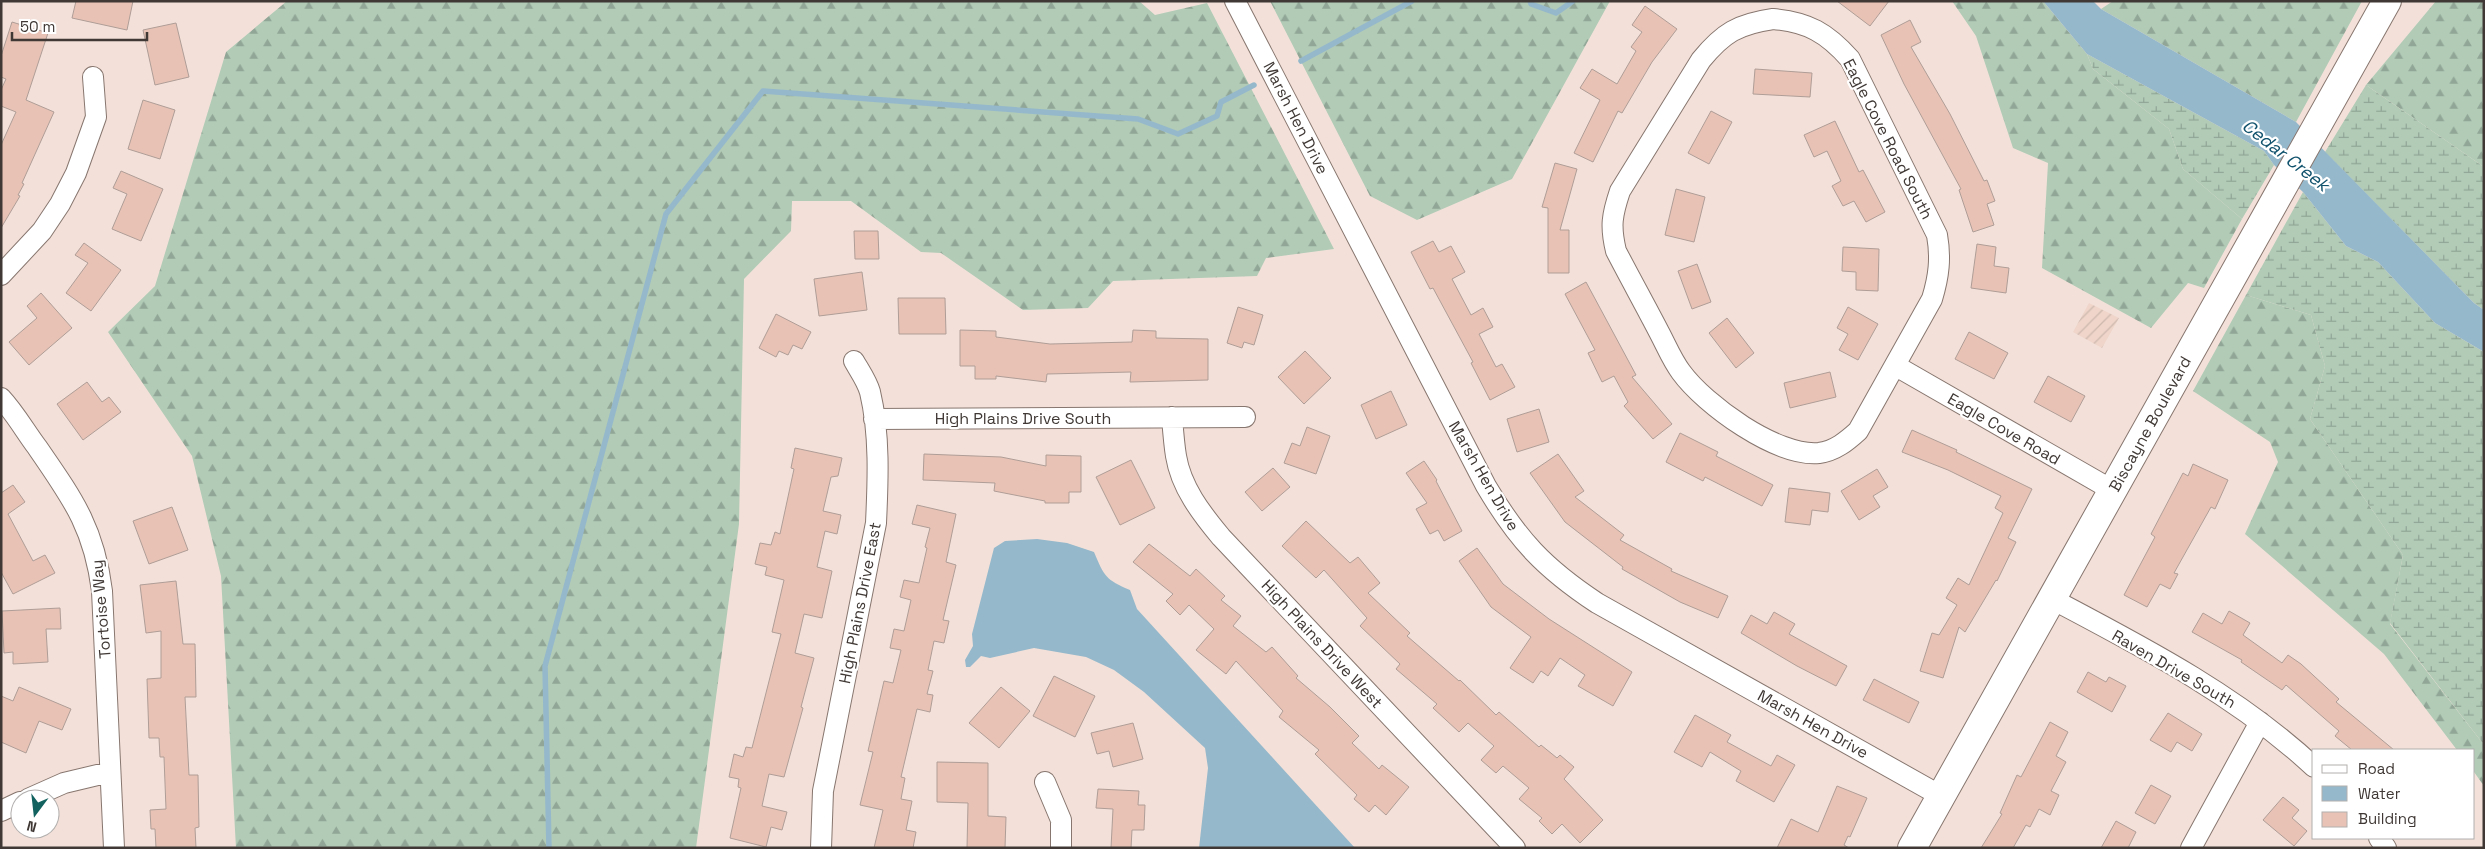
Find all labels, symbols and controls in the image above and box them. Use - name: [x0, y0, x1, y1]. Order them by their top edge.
- scale bar: [12, 10, 148, 42]
- text: 50 m: [20, 17, 55, 36]
- street label: Eagle Cove Road South: [1838, 55, 1938, 223]
- street label: Marsh Hen Drive: [1259, 58, 1333, 178]
- water label: Cedar Creek: [2238, 114, 2336, 198]
- street label: Biscayne Boulevard: [2104, 353, 2196, 495]
- street label: Eagle Cove Road: [1944, 388, 2064, 470]
- street label: High Plains Drive South: [935, 408, 1111, 429]
- street label: Marsh Hen Drive: [1444, 417, 1524, 535]
- street label: High Plains Drive East: [834, 521, 886, 685]
- street label: Tortoise Way: [86, 559, 116, 659]
- street label: High Plains Drive West: [1257, 575, 1387, 713]
- street label: Raven Drive South: [2108, 625, 2240, 713]
- street label: Marsh Hen Drive: [1754, 685, 1872, 763]
- legend: [2312, 749, 2475, 839]
- text: Road: [2358, 759, 2395, 778]
- text: Water: [2358, 784, 2401, 803]
- north arrow: [10, 789, 60, 839]
- text: Building: [2358, 809, 2417, 828]
- text: N: [25, 817, 39, 836]

